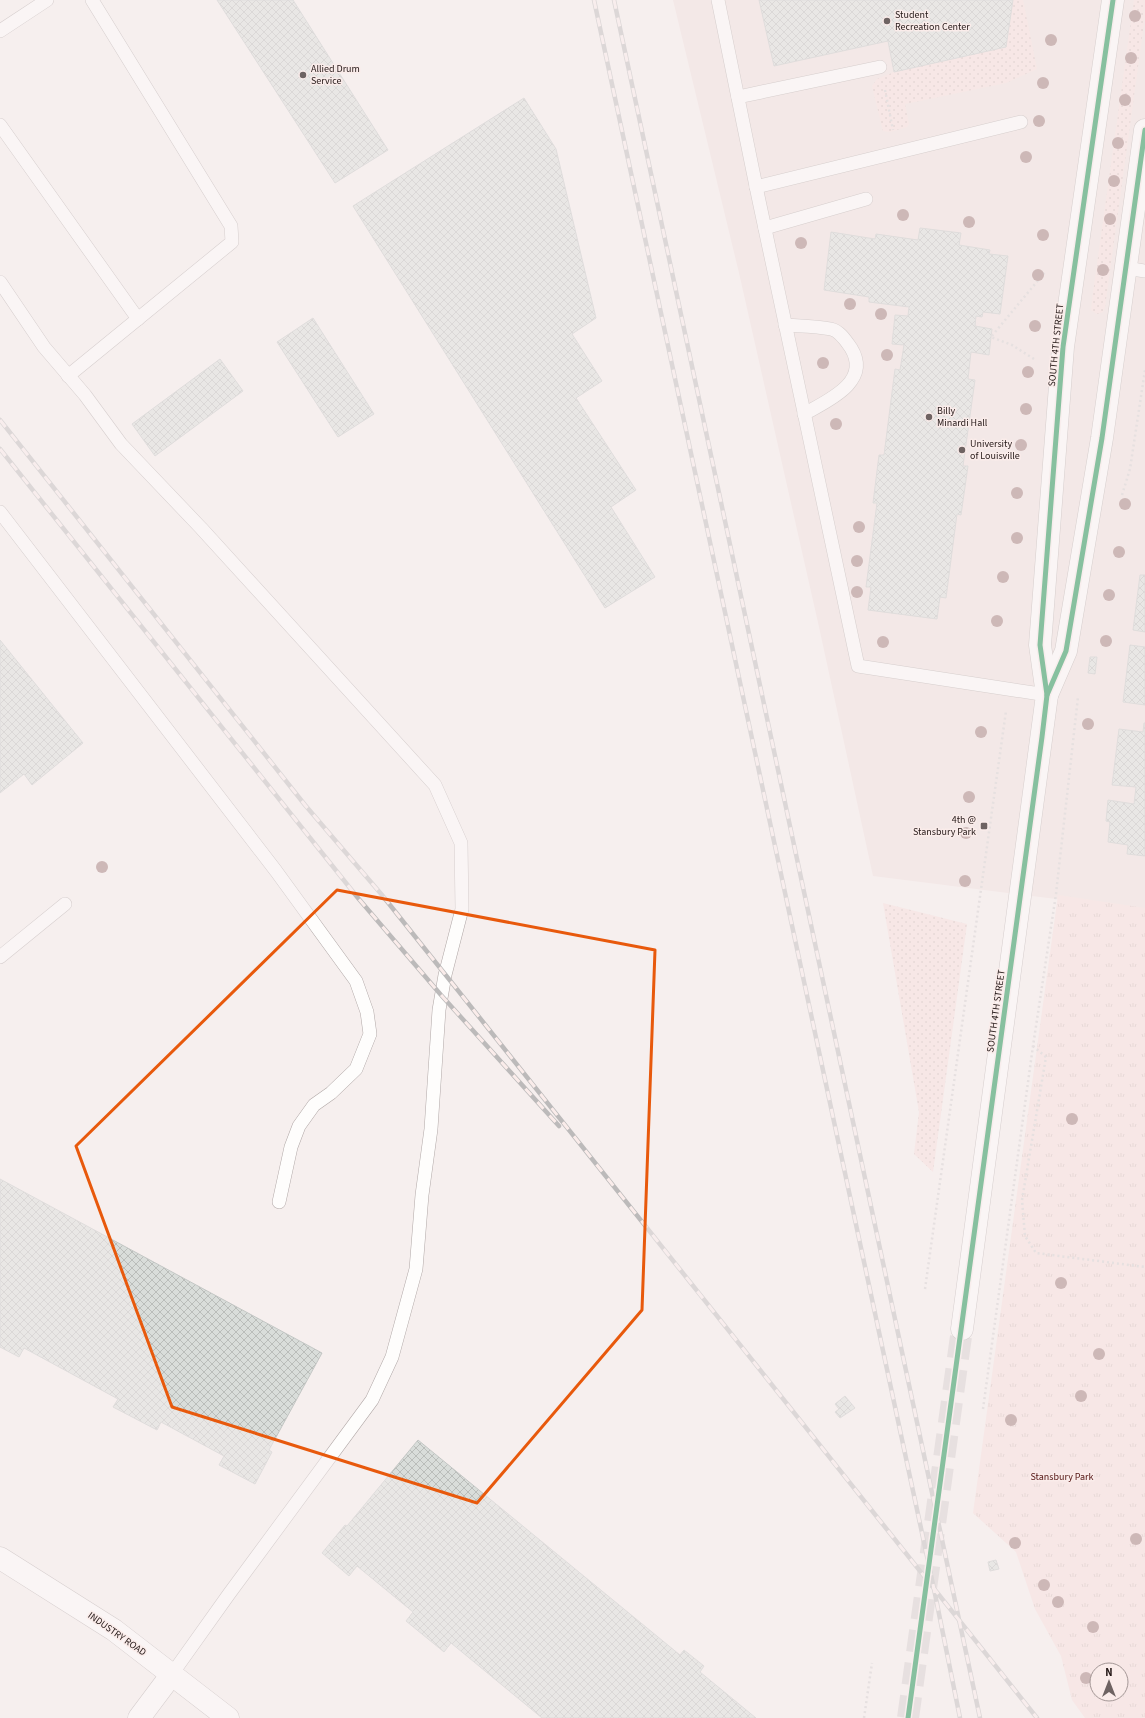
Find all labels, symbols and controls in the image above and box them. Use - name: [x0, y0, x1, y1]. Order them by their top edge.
- place label: Student Recreation Center: [895, 8, 970, 34]
- marker: Student Recreation Center: [882, 16, 892, 26]
- place label: Allied Drum Service: [311, 62, 360, 88]
- marker: Allied Drum Service: [298, 70, 308, 80]
- street label: SOUTH 4TH STREET: [1045, 302, 1067, 387]
- place label: Billy Minardi Hall: [937, 404, 988, 430]
- marker: Billy Minardi Hall: [924, 412, 934, 422]
- place label: University of Louisville: [970, 437, 1020, 463]
- marker: University of Louisville: [957, 445, 967, 455]
- place label: 4th @ Stansbury Park: [913, 813, 976, 839]
- marker: 4th @ Stansbury Park: [979, 821, 989, 831]
- street label: SOUTH 4TH STREET: [983, 968, 1009, 1053]
- park label: Stansbury Park: [1030, 1470, 1094, 1484]
- street label: INDUSTRY ROAD: [85, 1609, 149, 1659]
- north arrow: [1089, 1662, 1129, 1702]
- text: N: [1105, 1665, 1113, 1680]

